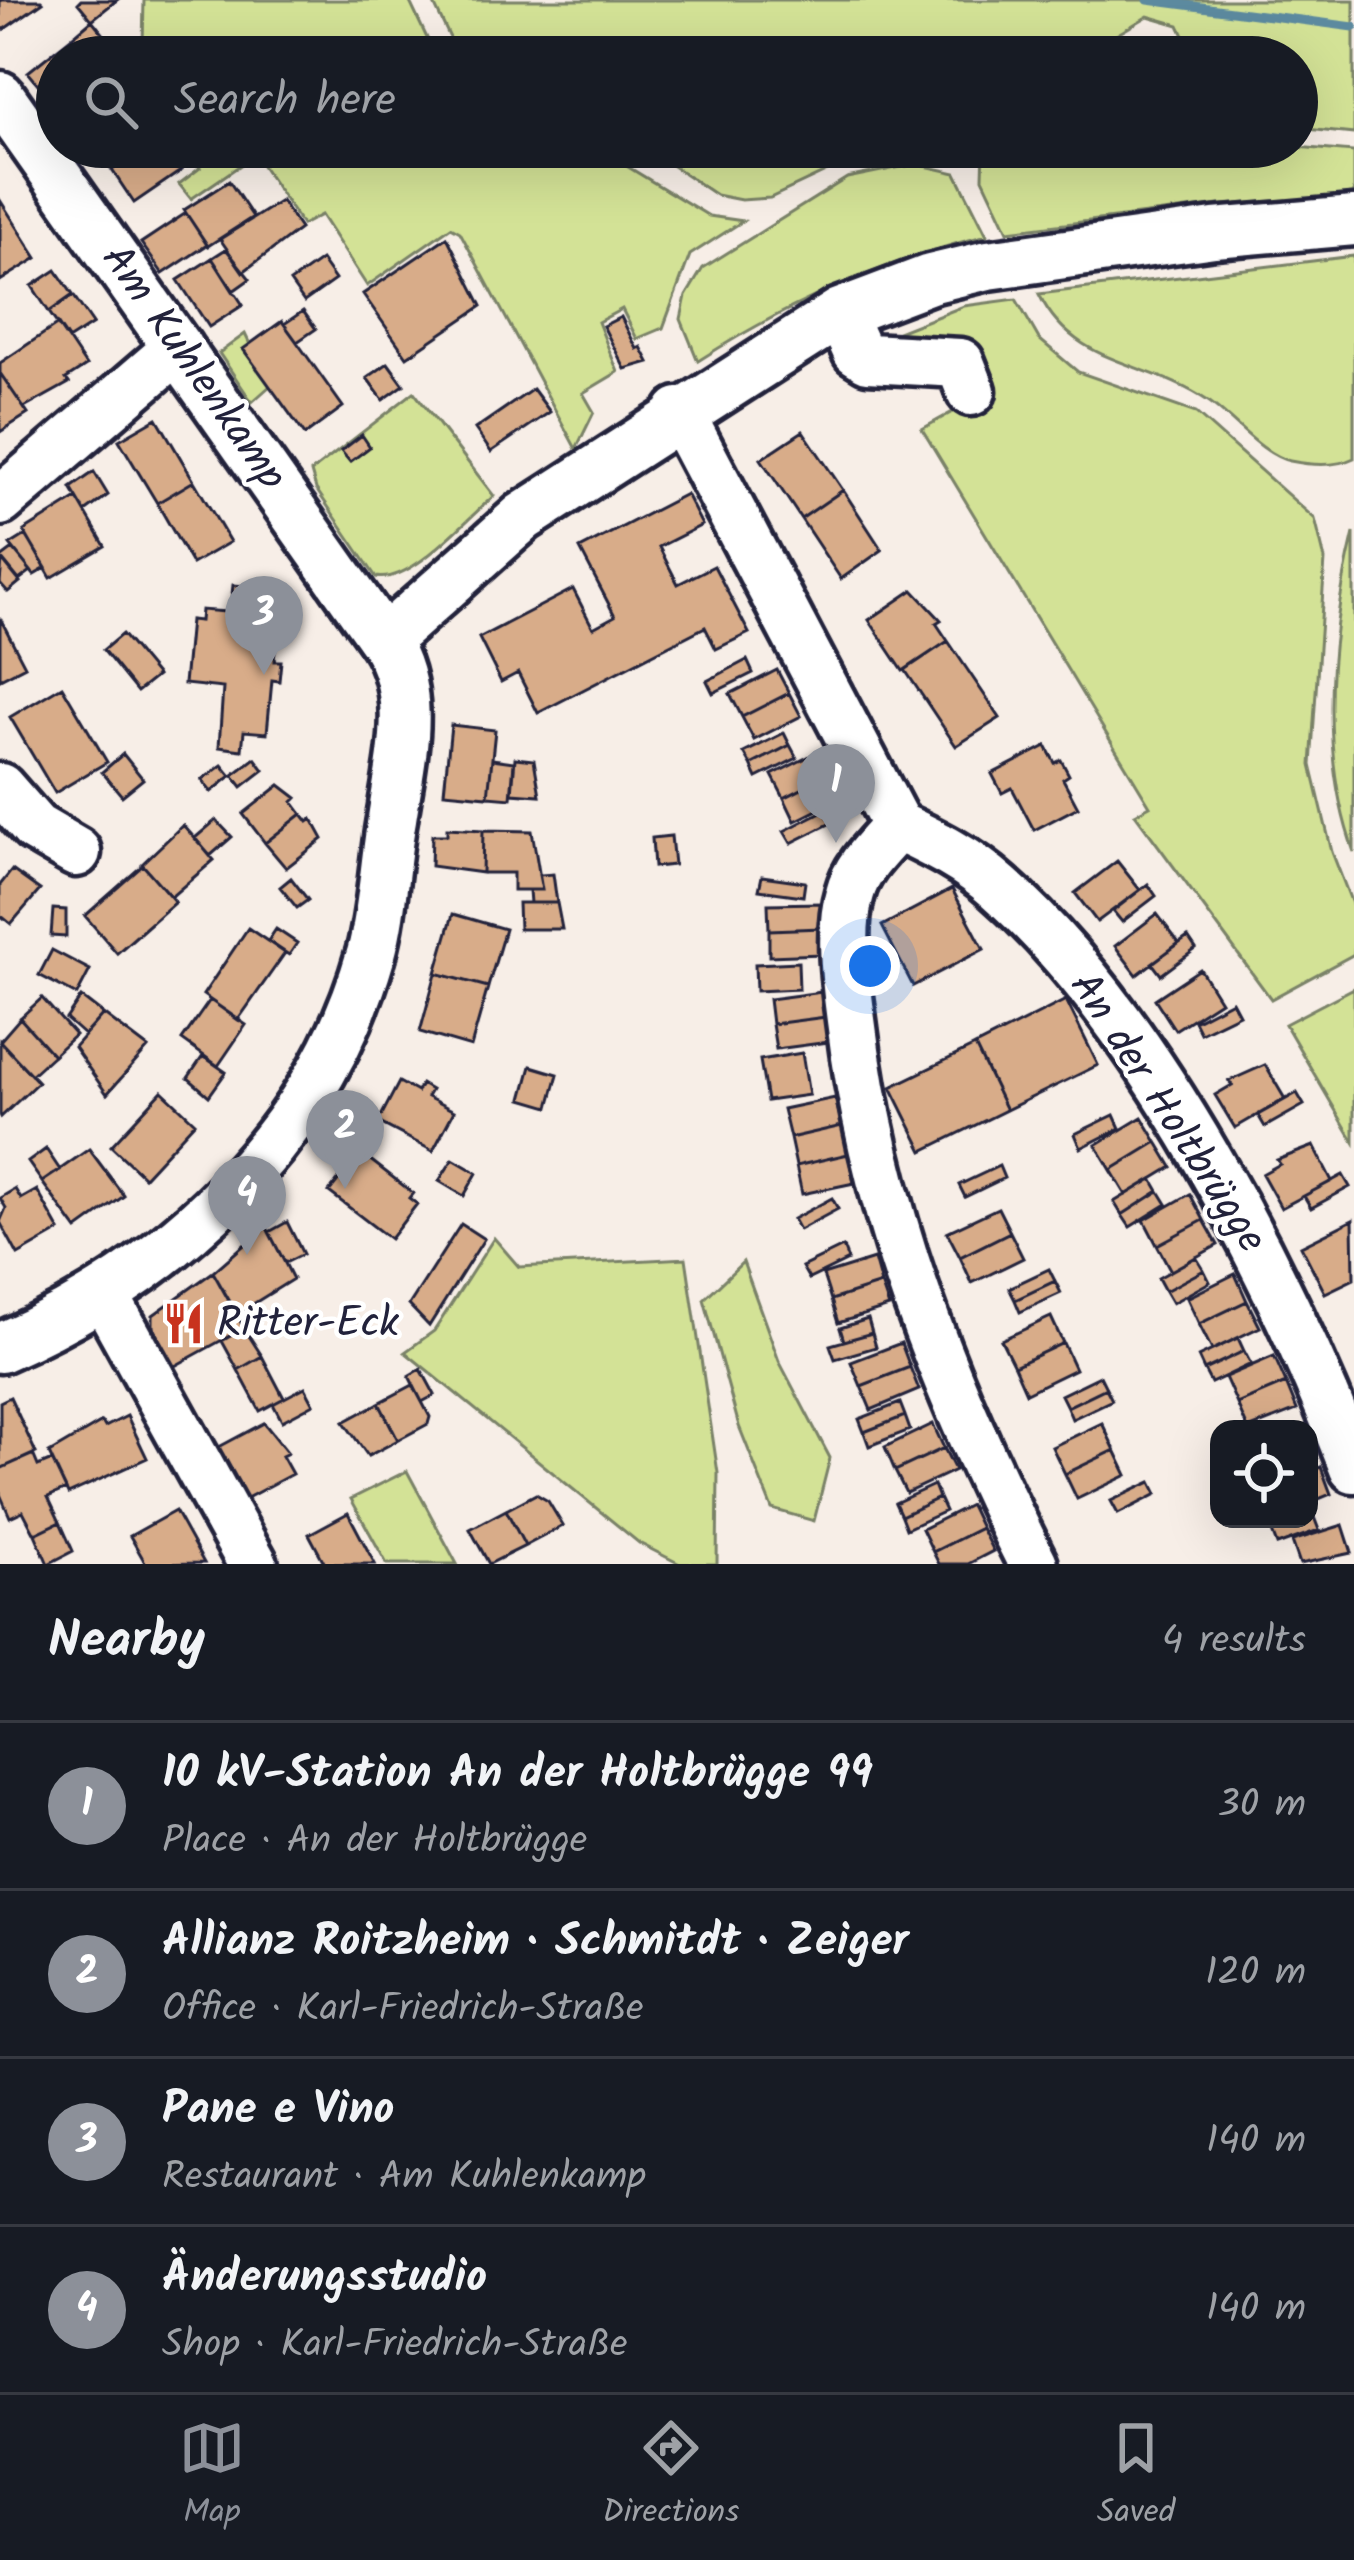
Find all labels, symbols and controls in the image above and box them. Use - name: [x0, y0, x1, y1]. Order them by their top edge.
- search box: [36, 36, 1318, 168]
- text: Search here: [174, 66, 396, 138]
- icon: search: [78, 69, 144, 135]
- street label: Am Kuhlenkamp: [83, 231, 303, 505]
- pin: 3: [225, 576, 303, 675]
- pin: 1: [797, 744, 875, 843]
- your location: [840, 936, 900, 996]
- street label: An der Holtbrügge: [1051, 959, 1283, 1267]
- pin: 2: [306, 1090, 384, 1189]
- pin: 4: [208, 1156, 286, 1255]
- place label: Ritter-Eck: [217, 1291, 399, 1358]
- restaurant icon: Ritter-Eck: [160, 1301, 206, 1347]
- map controls: [1210, 1420, 1318, 1528]
- button: locate: [1210, 1420, 1318, 1528]
- text: Nearby: [48, 1602, 205, 1683]
- text: 4 results: [1162, 1611, 1306, 1673]
- text: 10 kV-Station An der Holtbrügge 99: [162, 1739, 873, 1811]
- text: 1: [81, 1775, 93, 1837]
- text: 30 m: [1218, 1775, 1306, 1837]
- text: Place · An der Holtbrügge: [162, 1811, 587, 1873]
- text: Allianz Roitzheim · Schmitdt · Zeiger: [162, 1907, 909, 1979]
- text: 2: [76, 1943, 98, 2005]
- text: 120 m: [1205, 1943, 1306, 2005]
- text: Office · Karl-Friedrich-Straße: [162, 1979, 644, 2041]
- text: Pane e Vino: [162, 2075, 394, 2147]
- text: 3: [76, 2111, 98, 2173]
- text: 140 m: [1206, 2111, 1306, 2173]
- text: Restaurant · Am Kuhlenkamp: [162, 2147, 646, 2209]
- text: Änderungsstudio: [162, 2243, 487, 2315]
- text: 4: [76, 2279, 98, 2341]
- text: 140 m: [1206, 2279, 1306, 2341]
- text: Shop · Karl-Friedrich-Straße: [162, 2315, 627, 2377]
- tab: Map: [179, 2415, 245, 2540]
- tab: Directions: [602, 2415, 739, 2540]
- tab: Saved: [1097, 2415, 1175, 2540]

